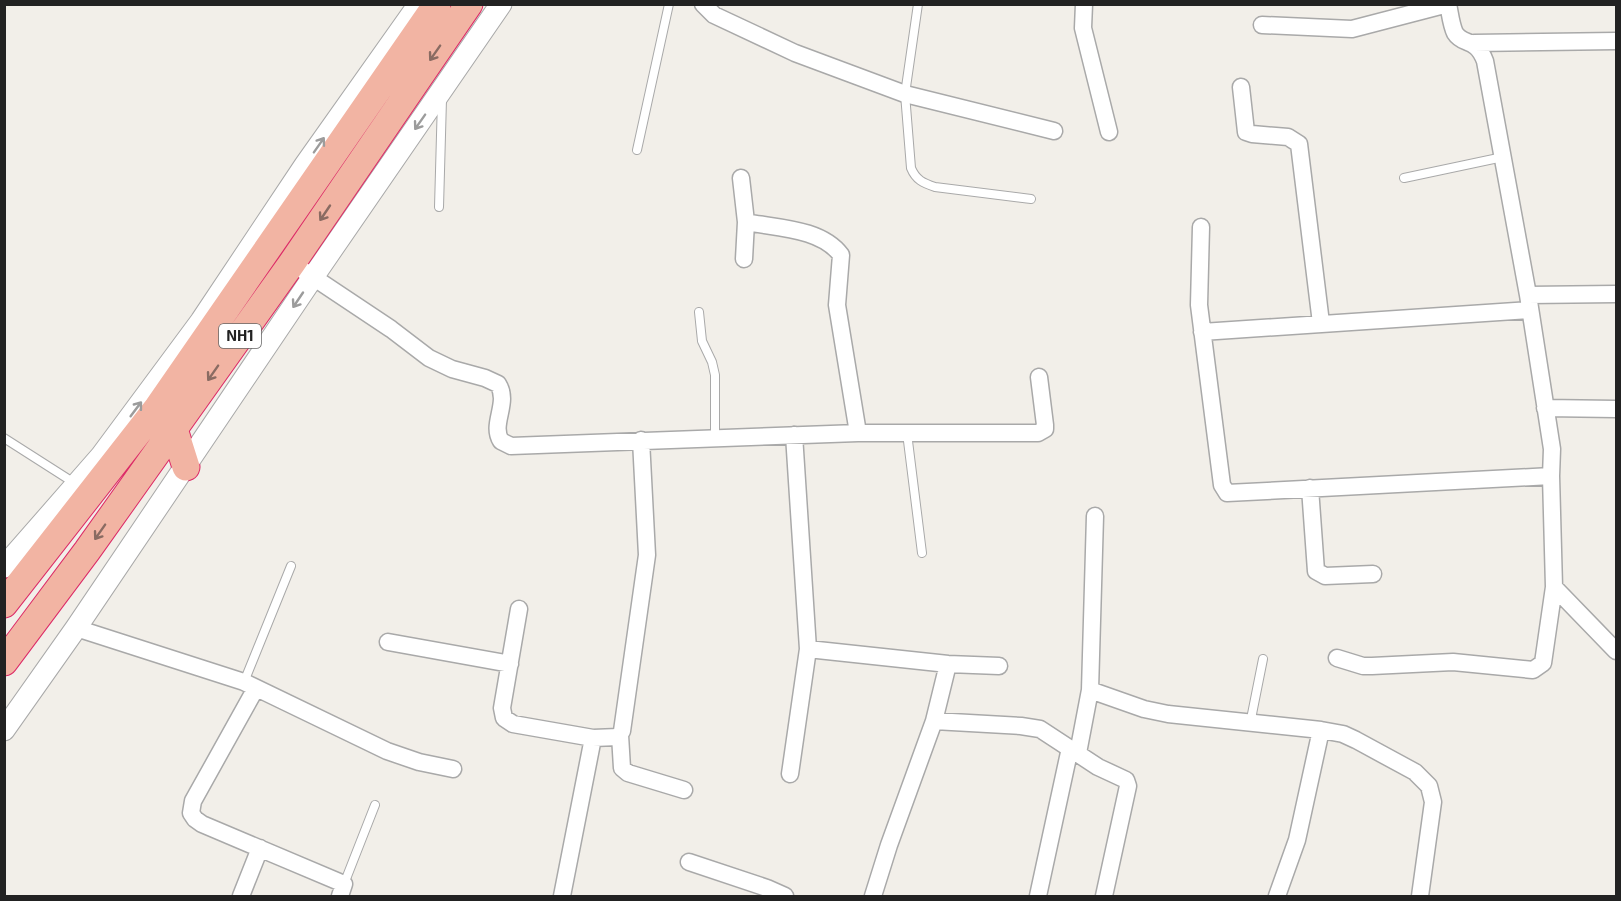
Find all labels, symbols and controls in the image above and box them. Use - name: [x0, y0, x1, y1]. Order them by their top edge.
- one-way arrow: [429, 44, 441, 60]
- one-way arrow: [414, 113, 426, 130]
- one-way arrow: [313, 138, 325, 154]
- one-way arrow: [319, 205, 331, 221]
- one-way arrow: [292, 291, 304, 308]
- road number: NH1: [219, 324, 261, 348]
- one-way arrow: [207, 365, 219, 381]
- one-way arrow: [129, 401, 142, 417]
- one-way arrow: [94, 524, 106, 540]

